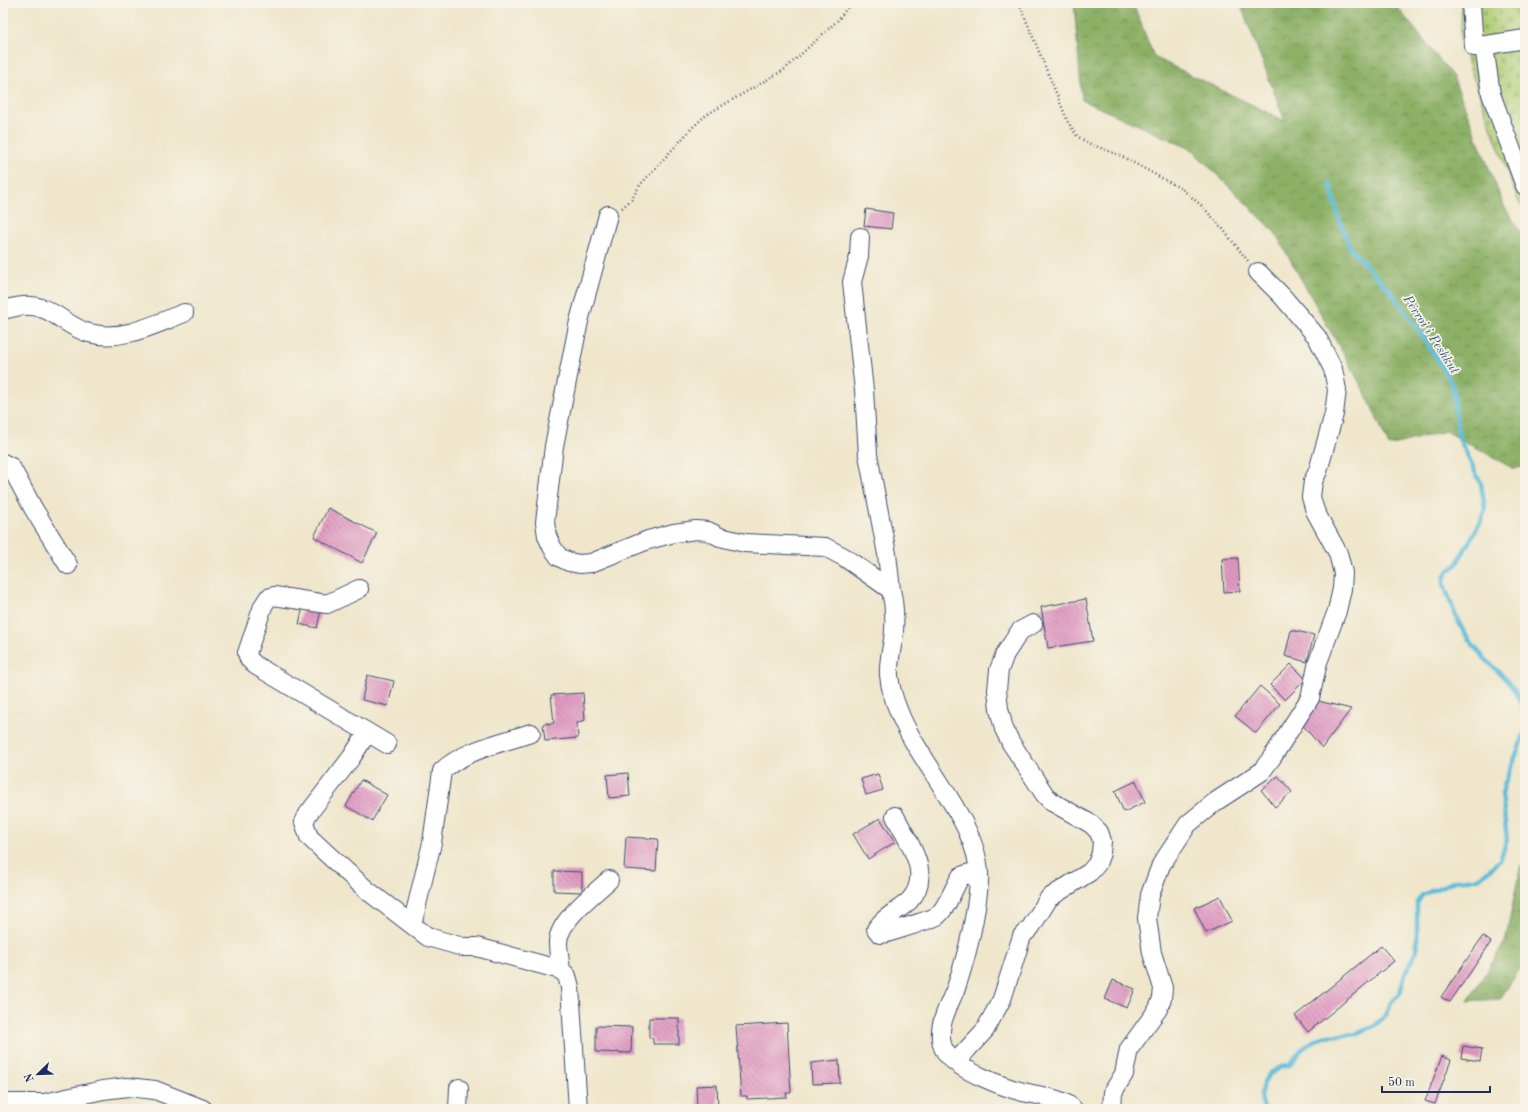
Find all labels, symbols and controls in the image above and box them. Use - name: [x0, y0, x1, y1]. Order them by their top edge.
- water label: Përroi i Peshkut: [1400, 292, 1461, 377]
- north arrow: [18, 1054, 58, 1094]
- scale bar: [1382, 1068, 1490, 1094]
- text: N: [23, 1071, 37, 1083]
- text: 50 m: [1388, 1076, 1415, 1089]

